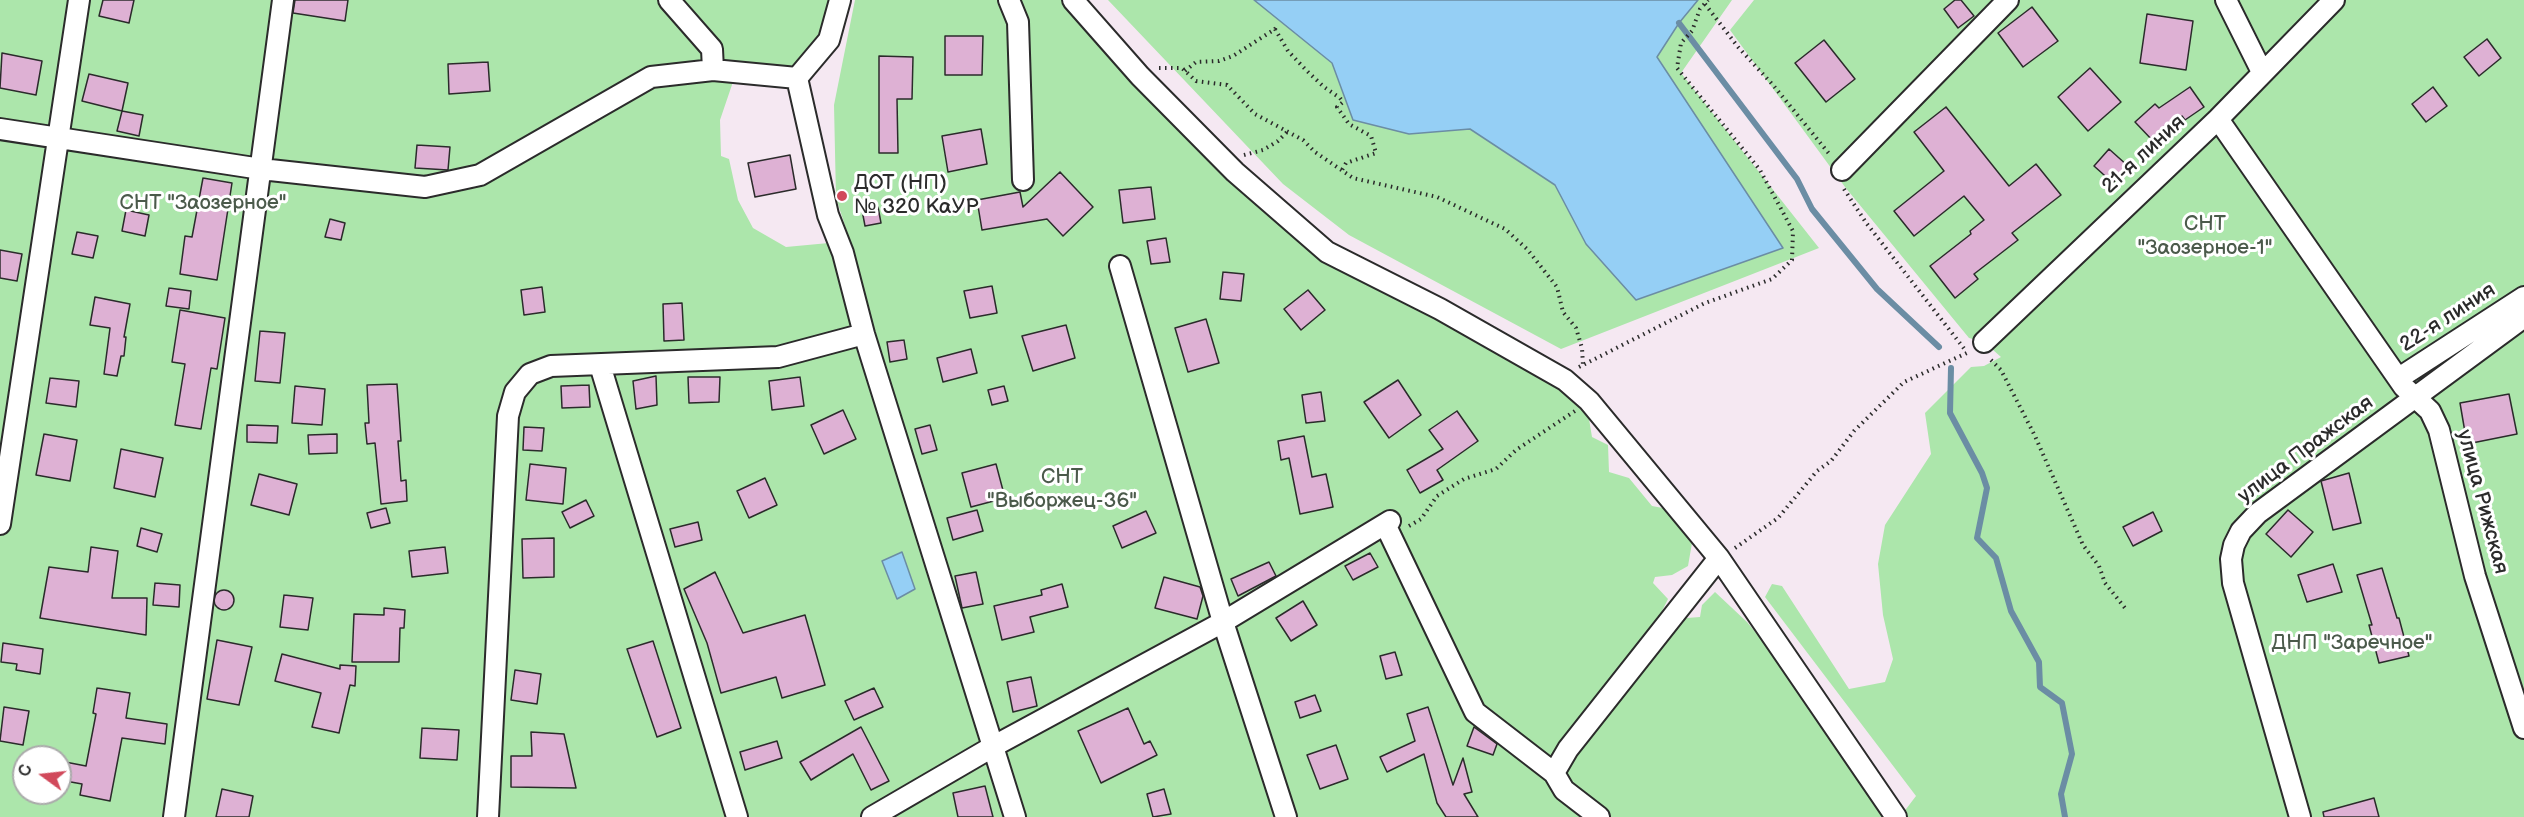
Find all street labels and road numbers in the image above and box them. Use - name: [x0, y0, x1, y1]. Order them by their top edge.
- street label: 21-я линия: [2097, 110, 2191, 200]
- street label: 22-я линия: [2396, 278, 2500, 358]
- street label: улица Пражская: [2233, 391, 2379, 509]
- street label: улица Рижская: [2451, 427, 2513, 577]

